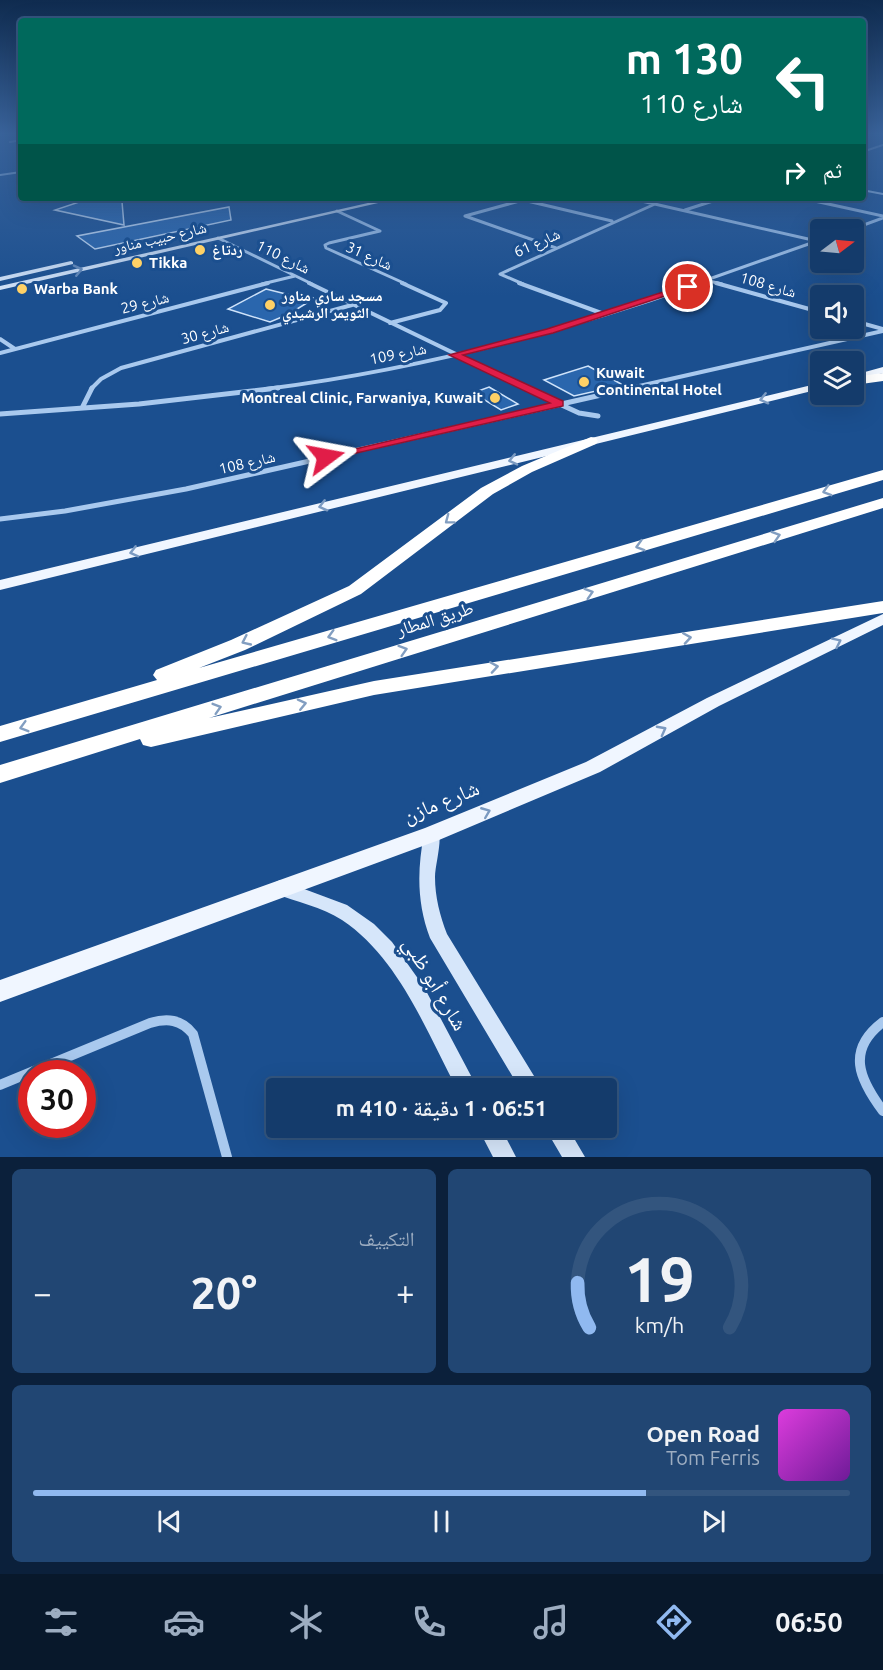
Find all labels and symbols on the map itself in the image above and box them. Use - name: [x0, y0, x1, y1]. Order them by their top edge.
- street label: شارع حبيب مناور: [111, 219, 209, 259]
- north arrow: [810, 219, 864, 273]
- street label: شارع 61: [511, 225, 564, 262]
- street label: شارع 110: [253, 236, 313, 279]
- street label: شارع 31: [343, 238, 395, 275]
- place label: ردتاغ: [212, 241, 243, 260]
- marker: ردتاغ: [193, 243, 207, 257]
- place label: Tikka: [149, 254, 187, 271]
- marker: Tikka: [130, 256, 144, 270]
- pin: [662, 261, 713, 312]
- one-way arrow: [72, 265, 82, 278]
- street label: شارع 108: [738, 268, 798, 303]
- place label: Warba Bank: [34, 280, 119, 297]
- marker: Warba Bank: [15, 282, 29, 296]
- place label: مسجد ساري مناور الثويمر الرشيدي: [281, 287, 383, 325]
- street label: شارع 29: [119, 288, 171, 319]
- marker: مسجد ساري مناور الثويمر الرشيدي: [263, 298, 277, 312]
- street label: شارع 30: [179, 318, 231, 349]
- street label: شارع 109: [368, 340, 428, 369]
- place label: Kuwait Continental Hotel: [596, 364, 722, 398]
- marker: Kuwait Continental Hotel: [577, 375, 591, 389]
- place label: Montreal Clinic, Farwaniya, Kuwait: [241, 389, 484, 406]
- marker: Montreal Clinic, Farwaniya, Kuwait: [488, 391, 502, 405]
- one-way arrow: [759, 392, 769, 405]
- position arrow: [294, 425, 358, 489]
- street label: شارع 108: [217, 448, 277, 479]
- one-way arrow: [508, 453, 518, 466]
- one-way arrow: [822, 484, 833, 496]
- one-way arrow: [319, 499, 329, 512]
- one-way arrow: [444, 512, 455, 523]
- one-way arrow: [770, 531, 781, 543]
- one-way arrow: [635, 539, 646, 551]
- one-way arrow: [129, 545, 139, 558]
- one-way arrow: [583, 588, 594, 600]
- street label: طريق المطار: [393, 597, 476, 641]
- one-way arrow: [327, 629, 338, 641]
- one-way arrow: [682, 632, 691, 644]
- one-way arrow: [242, 634, 253, 646]
- one-way arrow: [830, 638, 841, 649]
- one-way arrow: [397, 645, 408, 658]
- one-way arrow: [488, 661, 498, 674]
- one-way arrow: [297, 699, 307, 712]
- one-way arrow: [211, 703, 221, 715]
- one-way arrow: [19, 720, 30, 732]
- one-way arrow: [656, 726, 667, 737]
- street label: شارع مازن: [399, 775, 483, 829]
- one-way arrow: [479, 807, 490, 819]
- street label: شارع أبو ظبي: [394, 932, 473, 1037]
- speed limit sign: 30: [18, 1060, 96, 1138]

